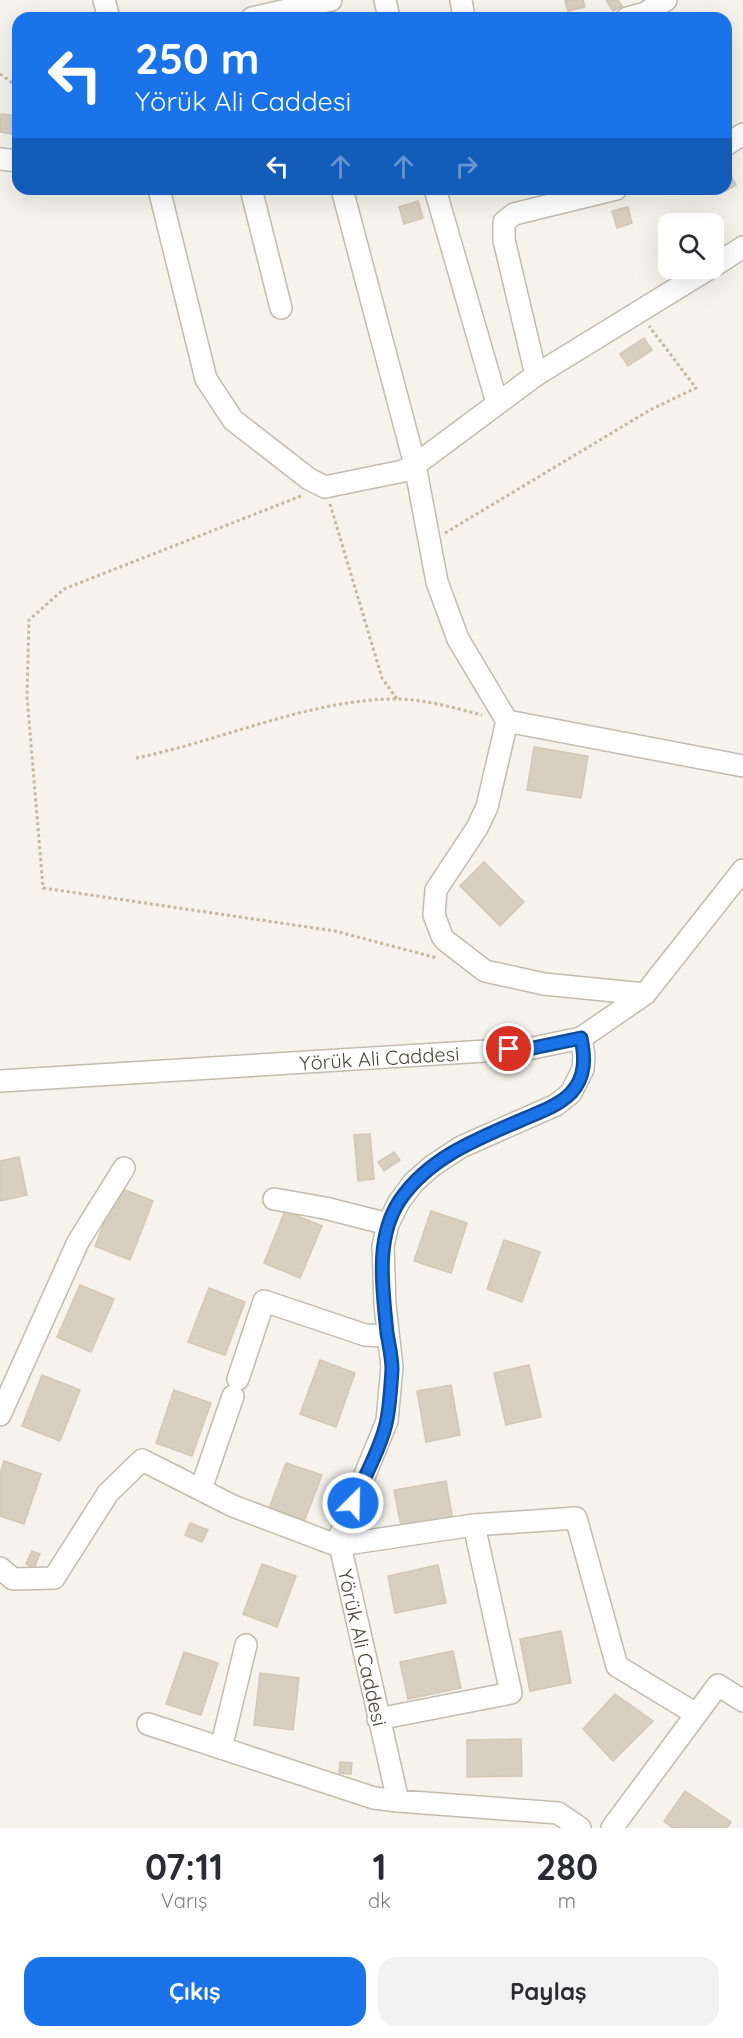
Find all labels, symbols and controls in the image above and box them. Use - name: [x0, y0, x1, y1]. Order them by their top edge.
- text: 250 m: [135, 32, 259, 85]
- icon: left: [36, 36, 114, 114]
- text: Yörük Ali Caddesi: [135, 84, 351, 118]
- icon: left: [261, 150, 294, 183]
- icon: ahead: [324, 150, 357, 183]
- icon: ahead: [387, 150, 420, 183]
- icon: right: [450, 150, 483, 183]
- map controls: [658, 213, 724, 279]
- button: search: [658, 213, 724, 279]
- pin: [483, 1023, 534, 1074]
- icon: arrive: [492, 1032, 525, 1065]
- street label: Yörük Ali Caddesi: [299, 1040, 460, 1075]
- position arrow: [321, 1471, 385, 1535]
- street label: Yörük Ali Caddesi: [333, 1567, 393, 1728]
- text: 07:11: [145, 1844, 223, 1889]
- text: 1: [372, 1844, 386, 1889]
- text: 280: [536, 1844, 598, 1889]
- text: Varış: [161, 1888, 207, 1913]
- text: dk: [368, 1888, 391, 1913]
- text: m: [558, 1888, 576, 1913]
- button: Çıkış: [24, 1957, 366, 2026]
- button: Paylaş: [378, 1957, 719, 2026]

